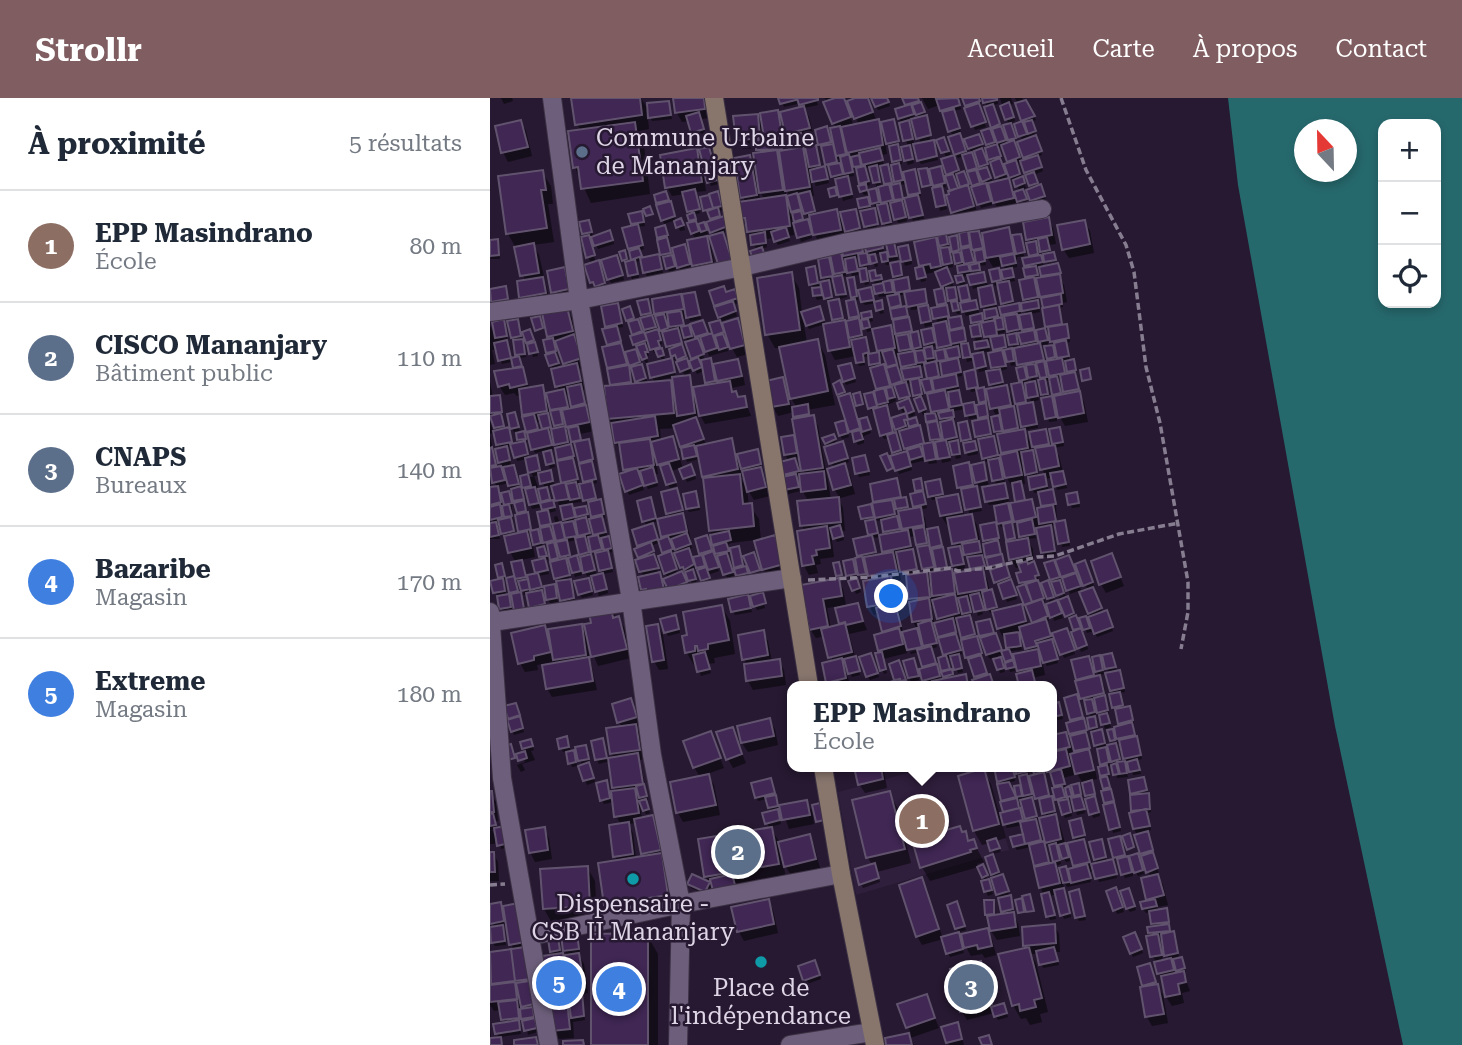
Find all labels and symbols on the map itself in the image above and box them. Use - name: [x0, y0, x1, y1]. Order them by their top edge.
- north arrow: [1294, 119, 1357, 182]
- place label: Commune Urbaine de Mananjary: [596, 124, 815, 180]
- marker: Commune Urbaine de Mananjary: [574, 144, 590, 160]
- your location: [874, 579, 908, 613]
- pin: 1: [899, 795, 945, 847]
- pin: 2: [715, 826, 761, 878]
- marker: Dispensaire - CSB II Mananjary: [625, 871, 641, 887]
- place label: Dispensaire - CSB II Mananjary: [532, 890, 735, 946]
- marker: Place de l'indépendance: [753, 954, 769, 970]
- pin: 5: [536, 957, 582, 1009]
- pin: 3: [948, 961, 994, 1013]
- pin: 4: [596, 963, 642, 1015]
- place label: Place de l'indépendance: [671, 974, 851, 1030]

